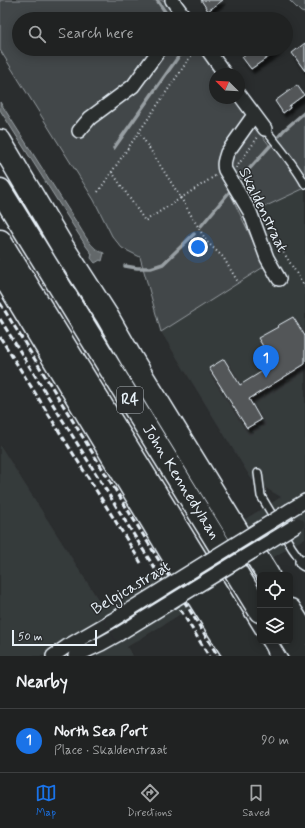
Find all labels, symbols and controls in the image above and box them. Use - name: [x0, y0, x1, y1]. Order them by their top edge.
- search box: [12, 12, 293, 56]
- icon: search: [26, 23, 48, 45]
- text: Search here: [58, 24, 134, 44]
- north arrow: [209, 68, 245, 104]
- street label: Skaldenstraat: [233, 164, 293, 256]
- your location: [188, 237, 208, 257]
- pin: 1: [253, 345, 279, 378]
- road number: R4: [117, 387, 143, 413]
- street label: John Kennedylaan: [137, 420, 225, 544]
- street label: Belgicastraat: [87, 556, 175, 621]
- map controls: [257, 572, 293, 644]
- button: locate: [257, 572, 293, 608]
- button: layers: [257, 608, 293, 644]
- scale bar: [12, 628, 97, 647]
- text: 50 m: [18, 630, 43, 644]
- text: Nearby: [16, 671, 68, 693]
- text: North Sea Port: [54, 722, 148, 742]
- text: 1: [26, 732, 32, 749]
- text: 90 m: [261, 732, 289, 749]
- text: Place · Skaldenstraat: [54, 742, 167, 759]
- tab: Map: [35, 782, 57, 820]
- tab: Directions: [127, 782, 172, 820]
- tab: Saved: [242, 782, 270, 820]

